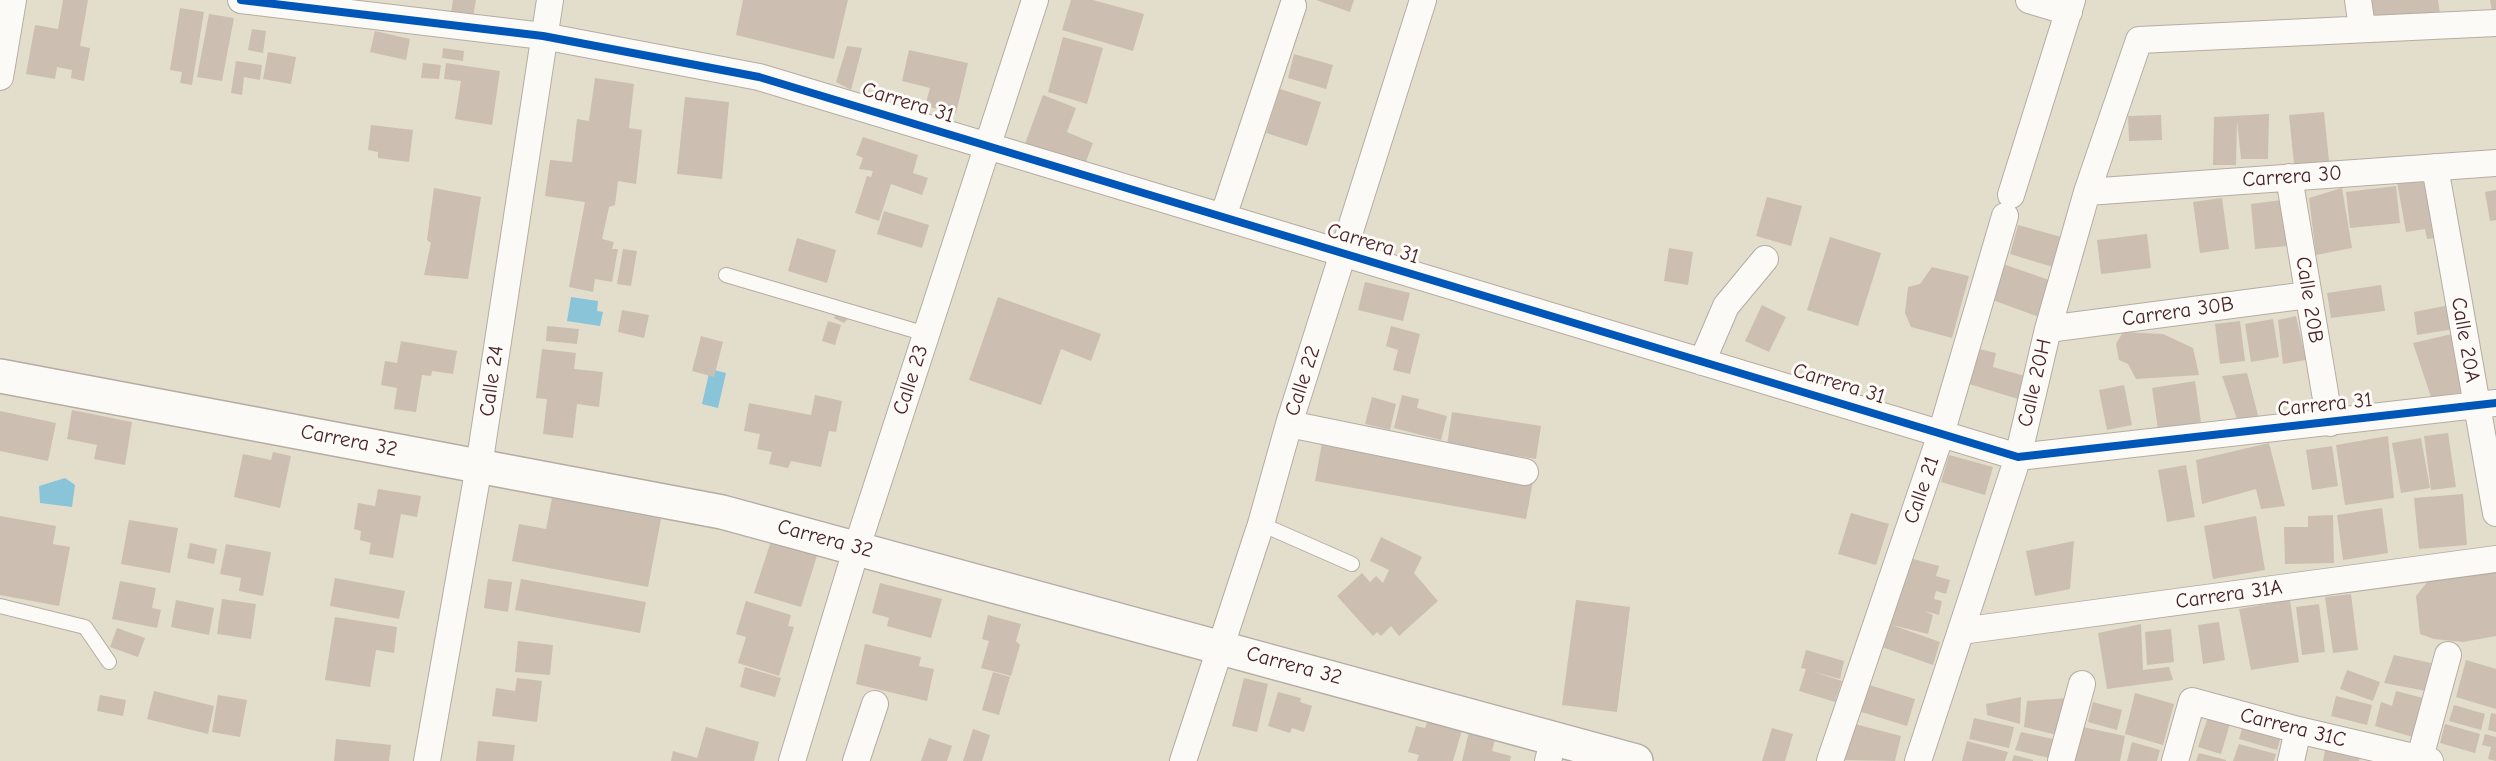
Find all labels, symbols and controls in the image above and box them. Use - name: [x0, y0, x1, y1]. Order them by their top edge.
- street label: Carrera 31: [859, 77, 957, 129]
- street label: Carrera 30: [2241, 161, 2343, 193]
- street label: Carrera 31: [1324, 218, 1422, 270]
- street label: Calle 20B: [2290, 255, 2328, 345]
- street label: Carrera 30B: [2120, 292, 2236, 332]
- street label: Calle 20A: [2445, 295, 2485, 385]
- street label: Calle 20H: [2013, 337, 2057, 429]
- street label: Calle 23: [888, 342, 934, 418]
- street label: Calle 22: [1280, 343, 1326, 419]
- street label: Calle 24: [475, 344, 509, 418]
- street label: Carrera 31: [1790, 358, 1888, 410]
- street label: Carrera 31: [2276, 387, 2374, 423]
- street label: Carrera 32: [299, 419, 399, 463]
- street label: Calle 21: [1899, 453, 1945, 527]
- street label: Carrera 32: [774, 514, 876, 564]
- street label: Carrera 31A: [2174, 575, 2284, 615]
- street label: Carrera 32: [1243, 641, 1345, 691]
- street label: Carrera 31C: [2237, 703, 2349, 753]

